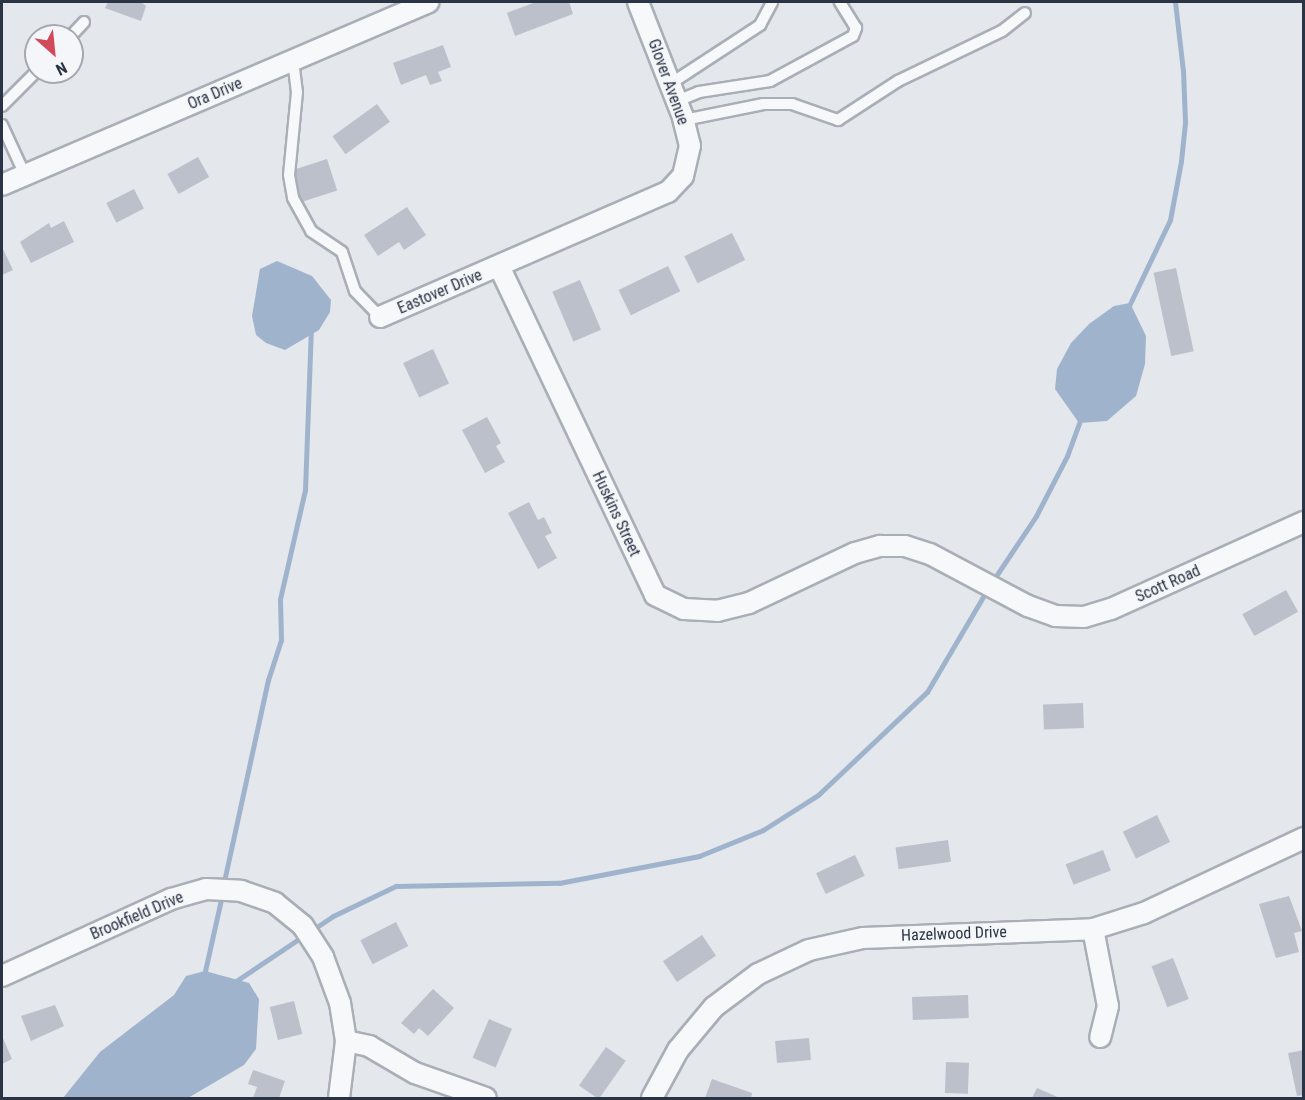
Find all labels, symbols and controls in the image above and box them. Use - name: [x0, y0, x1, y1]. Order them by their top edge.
- north arrow: [24, 24, 84, 84]
- street label: Glover Avenue: [644, 36, 692, 128]
- text: N: [53, 58, 70, 79]
- street label: Ora Drive: [185, 74, 245, 114]
- street label: Eastover Drive: [395, 266, 485, 318]
- street label: Huskins Street: [588, 468, 644, 560]
- street label: Scott Road: [1133, 561, 1203, 607]
- street label: Brookfield Drive: [88, 888, 186, 944]
- street label: Hazelwood Drive: [901, 923, 1007, 945]

